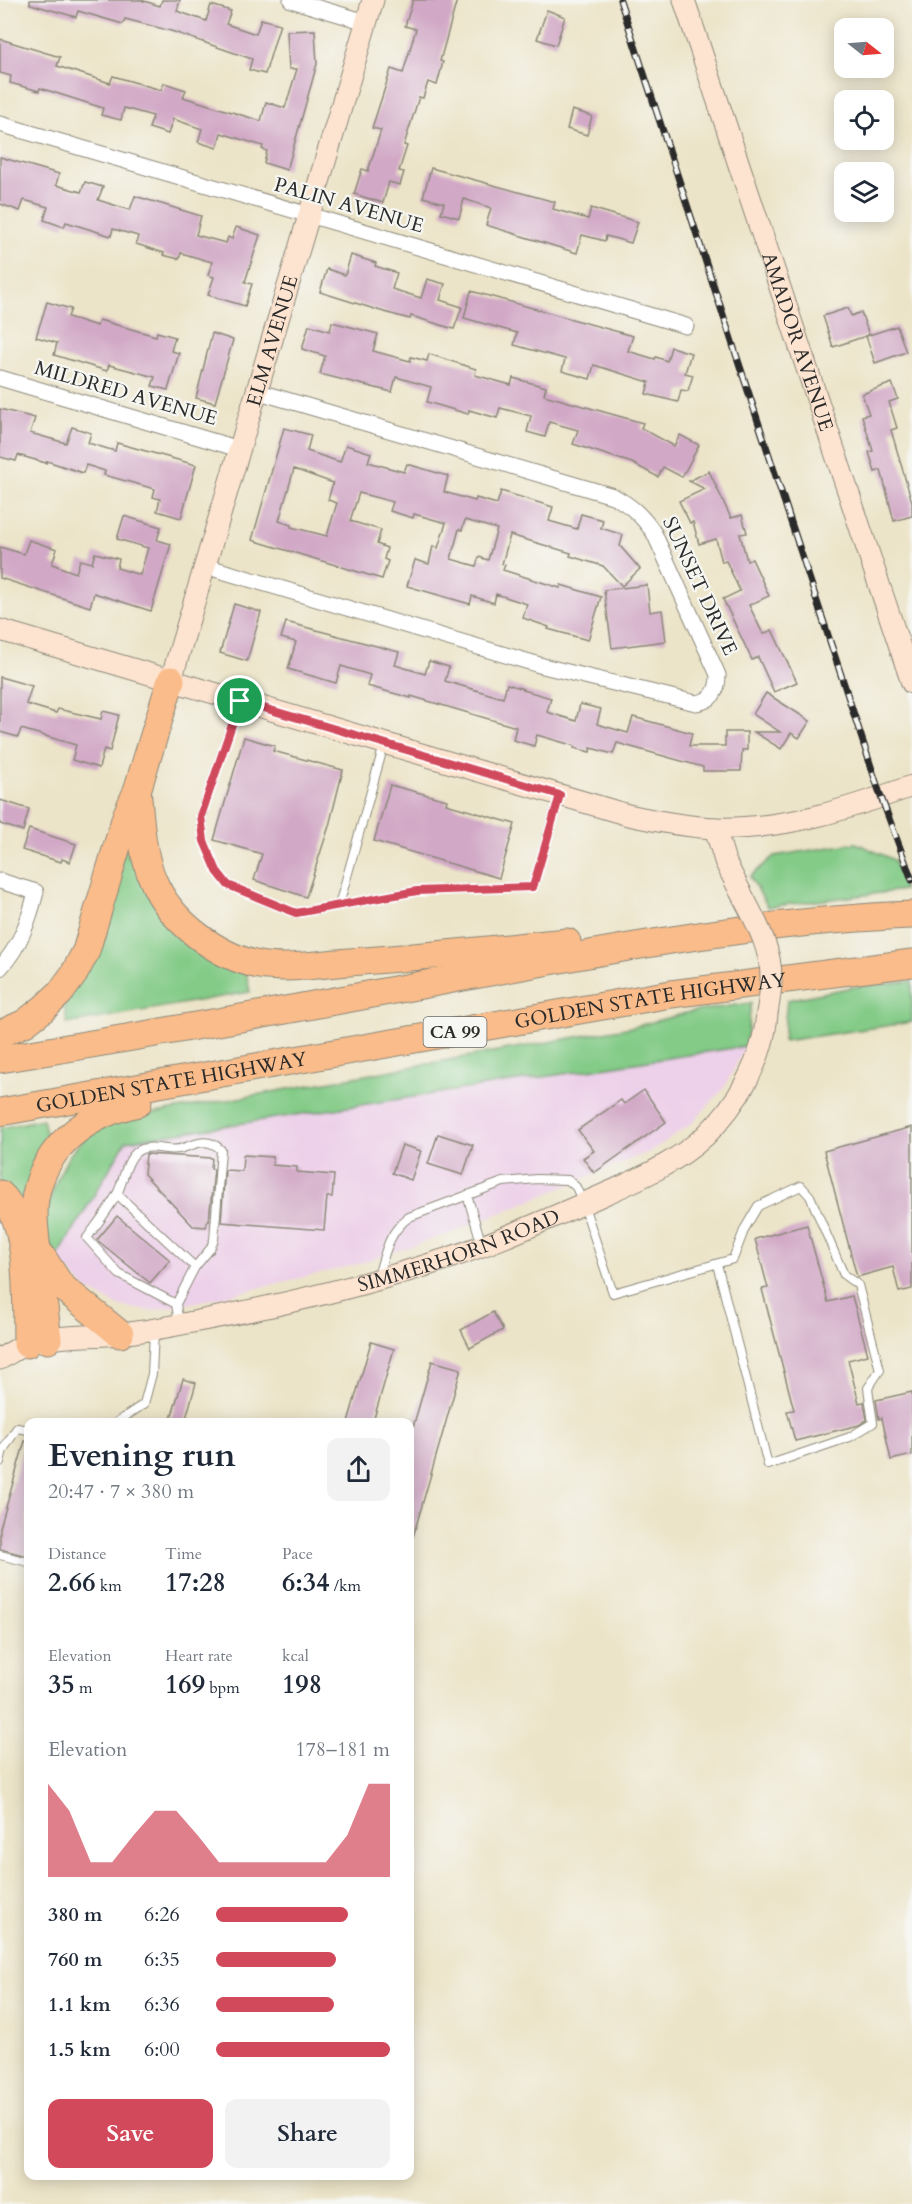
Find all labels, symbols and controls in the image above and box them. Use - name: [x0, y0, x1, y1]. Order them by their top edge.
- north arrow: [834, 18, 894, 78]
- map controls: [834, 18, 894, 222]
- button: locate: [834, 90, 894, 150]
- button: layers: [834, 162, 894, 222]
- street label: PALIN AVENUE: [271, 171, 427, 239]
- street label: AMADOR AVENUE: [756, 248, 840, 434]
- street label: ELM AVENUE: [240, 272, 304, 410]
- street label: MILDRED AVENUE: [32, 354, 220, 432]
- street label: SUNSET DRIVE: [656, 512, 744, 660]
- pin: [214, 675, 265, 726]
- icon: arrive: [223, 684, 256, 717]
- street label: GOLDEN STATE HIGHWAY: [512, 966, 788, 1035]
- road number: CA 99: [424, 1017, 486, 1047]
- street label: GOLDEN STATE HIGHWAY: [34, 1045, 309, 1119]
- street label: SIMMERHORN ROAD: [354, 1202, 564, 1298]
- text: Evening run: [48, 1433, 236, 1478]
- button: share: [327, 1438, 390, 1501]
- text: 20:47 · 7 × 380 m: [48, 1478, 194, 1505]
- text: Distance: [48, 1543, 106, 1565]
- text: Time: [165, 1543, 202, 1565]
- text: Pace: [282, 1543, 313, 1565]
- text: 2.66: [48, 1565, 96, 1600]
- text: 17:28: [165, 1565, 226, 1600]
- text: 6:34: [282, 1565, 330, 1600]
- text: km: [96, 1575, 122, 1597]
- text: /km: [330, 1575, 361, 1597]
- text: Elevation: [48, 1645, 112, 1667]
- text: Heart rate: [165, 1645, 233, 1667]
- text: kcal: [282, 1645, 309, 1667]
- text: 35: [48, 1667, 75, 1702]
- text: 169: [165, 1667, 205, 1702]
- text: 198: [282, 1667, 322, 1702]
- text: m: [75, 1677, 92, 1699]
- text: bpm: [205, 1677, 240, 1699]
- text: Elevation: [48, 1736, 127, 1763]
- text: 178–181 m: [295, 1736, 390, 1763]
- text: 380 m: [48, 1901, 103, 1928]
- text: 6:26: [144, 1901, 180, 1928]
- text: 760 m: [48, 1946, 103, 1973]
- text: 6:35: [144, 1946, 180, 1973]
- text: 1.1 km: [48, 1991, 111, 2018]
- text: 6:36: [144, 1991, 180, 2018]
- text: 1.5 km: [48, 2036, 111, 2063]
- text: 6:00: [144, 2036, 180, 2063]
- button: Save: [48, 2099, 213, 2168]
- button: Share: [225, 2099, 390, 2168]

